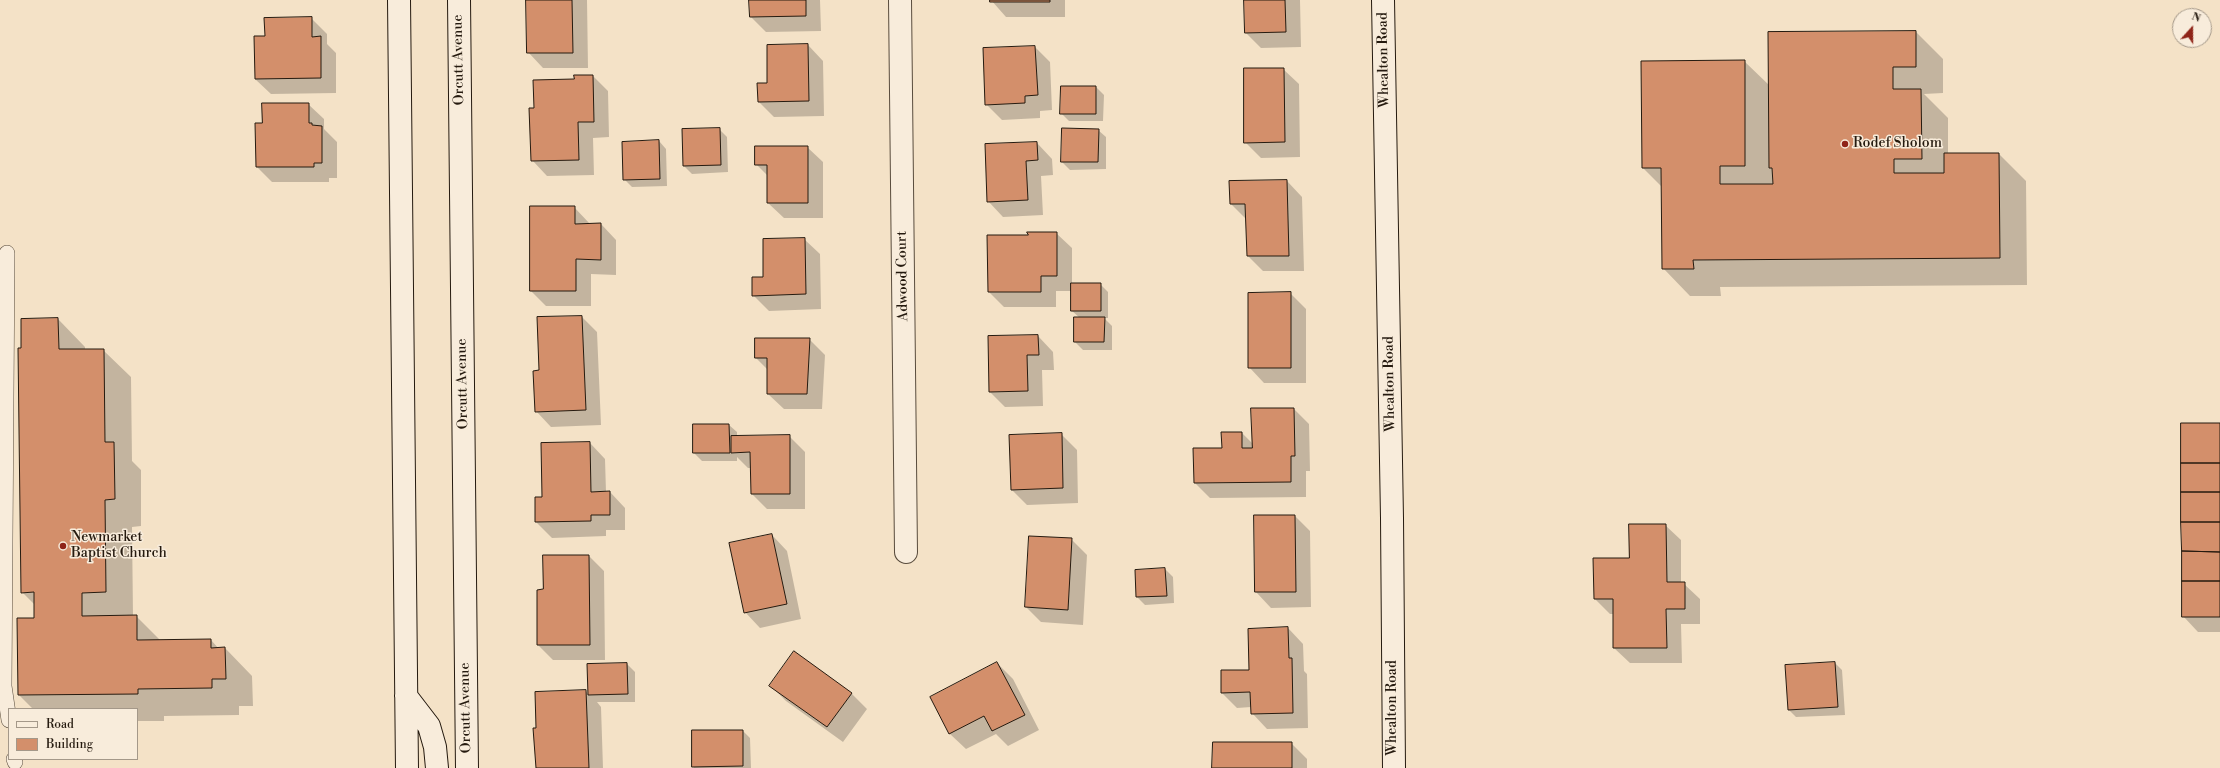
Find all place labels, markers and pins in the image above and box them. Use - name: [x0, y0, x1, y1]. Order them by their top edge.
- place label: Rodef Sholom: [1853, 136, 1942, 152]
- marker: Rodef Sholom: [1840, 139, 1850, 149]
- place label: Newmarket Baptist Church: [71, 530, 167, 562]
- marker: Newmarket Baptist Church: [58, 541, 68, 551]

